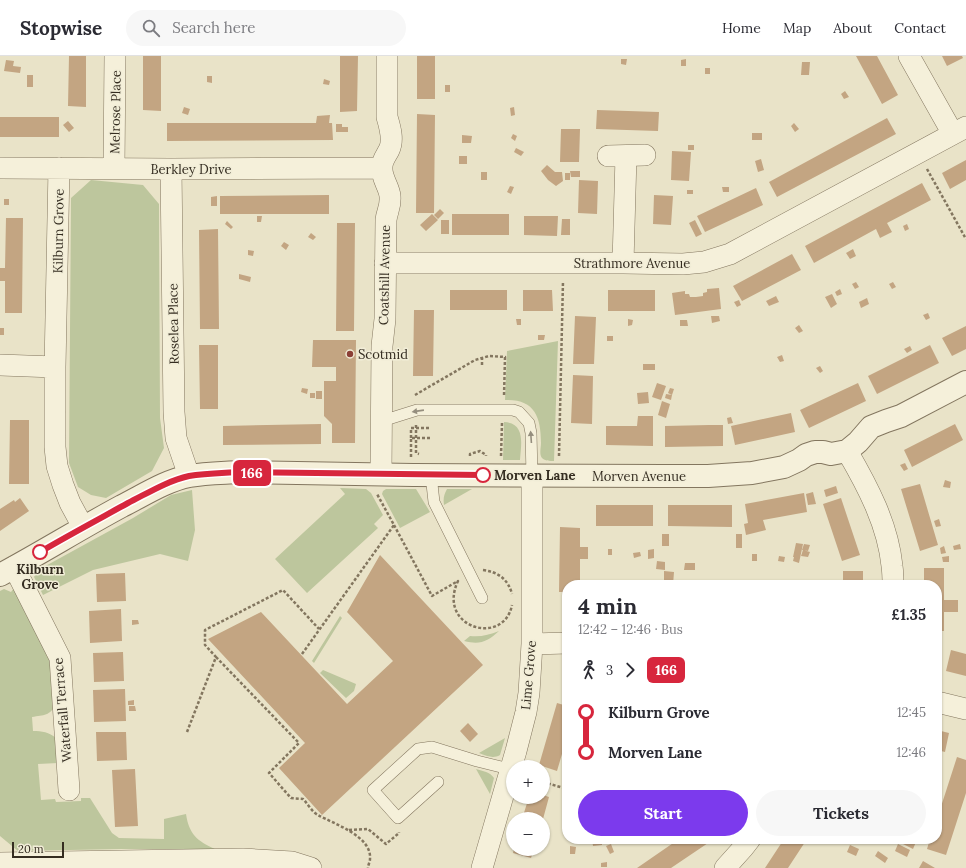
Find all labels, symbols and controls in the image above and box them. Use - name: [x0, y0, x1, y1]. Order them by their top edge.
- search box: [126, 10, 406, 46]
- text: Stopwise: [20, 16, 102, 40]
- icon: search: [140, 17, 162, 39]
- text: Search here: [172, 18, 255, 37]
- text: Home: [722, 19, 761, 37]
- text: Map: [783, 19, 811, 37]
- text: About: [833, 19, 872, 37]
- text: Contact: [894, 19, 946, 37]
- street label: Melrose Place: [106, 70, 125, 154]
- street label: Berkley Drive: [150, 161, 232, 178]
- street label: Kilburn Grove: [49, 188, 68, 274]
- street label: Coatshill Avenue: [375, 225, 394, 325]
- street label: Strathmore Avenue: [574, 255, 690, 272]
- street label: Roselea Place: [164, 283, 183, 365]
- place label: Scotmid: [358, 346, 408, 363]
- marker: Scotmid: [345, 349, 355, 359]
- one-way arrow: [412, 408, 424, 414]
- one-way arrow: [527, 431, 534, 443]
- line badge: 166: [229, 460, 275, 486]
- text: 166: [241, 464, 263, 482]
- marker: Morven Lane: [475, 467, 491, 483]
- place label: Morven Lane: [494, 467, 576, 484]
- street label: Morven Avenue: [592, 468, 686, 485]
- marker: Kilburn Grove: [32, 544, 48, 560]
- place label: Kilburn Grove: [16, 561, 64, 593]
- text: 4 min: [578, 592, 637, 620]
- text: £1.35: [891, 605, 926, 624]
- text: 12:42 – 12:46 · Bus: [578, 621, 683, 638]
- street label: Lime Grove: [517, 640, 540, 711]
- street label: Waterfall Terrace: [49, 657, 76, 763]
- icon: walk: [578, 659, 600, 681]
- icon: forward: [619, 659, 641, 681]
- text: 166: [655, 661, 677, 679]
- text: 3: [606, 662, 613, 679]
- text: Kilburn Grove: [608, 703, 710, 722]
- text: 12:45: [897, 704, 926, 721]
- text: Morven Lane: [608, 743, 702, 762]
- text: 12:46: [896, 744, 926, 761]
- map controls: [506, 760, 550, 856]
- button: +: [506, 760, 550, 804]
- button: Start: [578, 790, 748, 836]
- button: Tickets: [756, 790, 926, 836]
- button: −: [506, 812, 550, 856]
- scale bar: [12, 840, 64, 859]
- text: 20 m: [18, 842, 43, 856]

